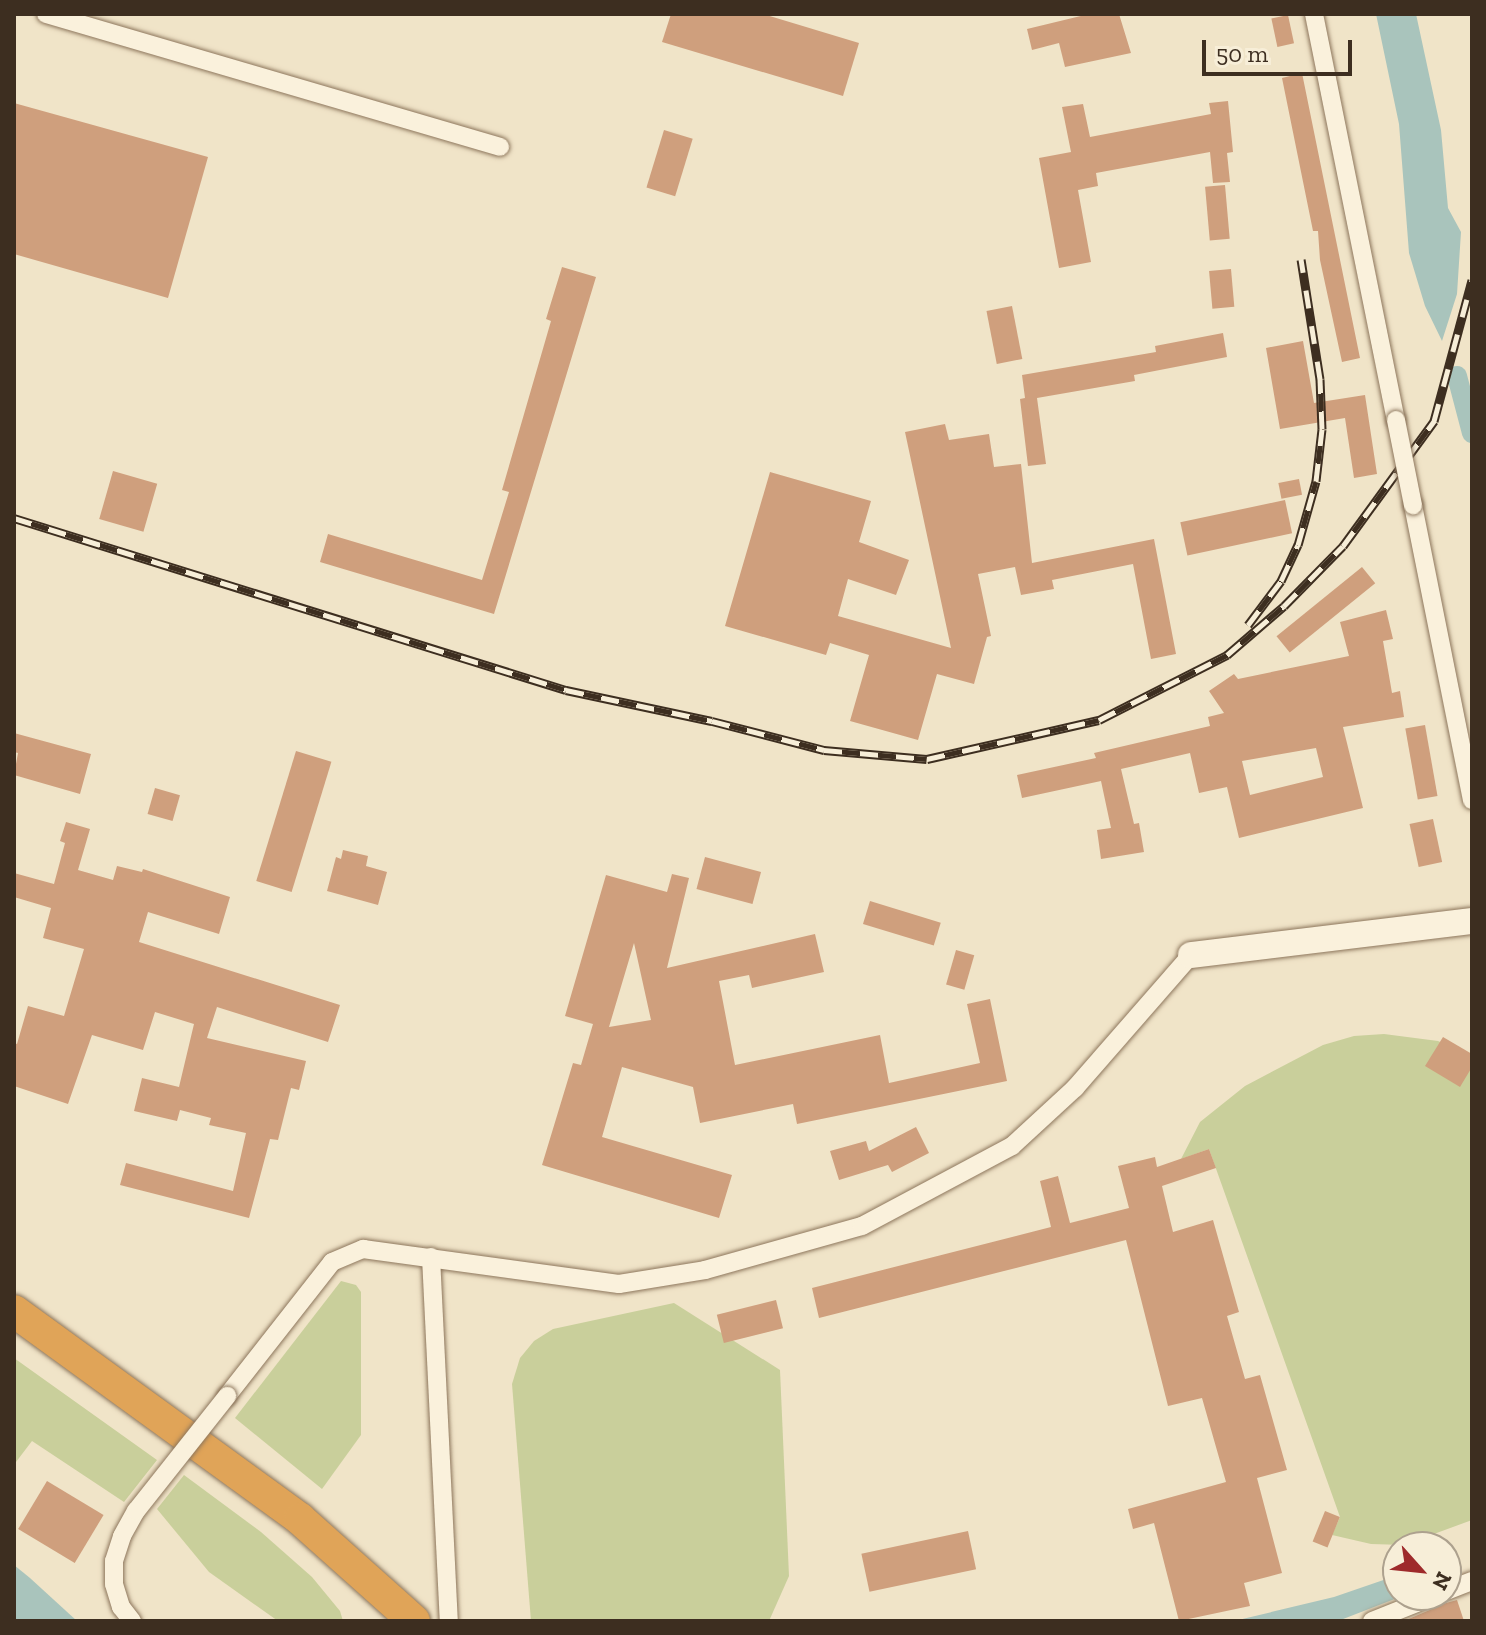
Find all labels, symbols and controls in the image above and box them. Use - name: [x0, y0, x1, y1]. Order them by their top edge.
- scale bar: [1206, 24, 1356, 74]
- text: 50 m: [1216, 39, 1268, 68]
- north arrow: [1382, 1531, 1462, 1611]
- text: N: [1426, 1568, 1458, 1595]

